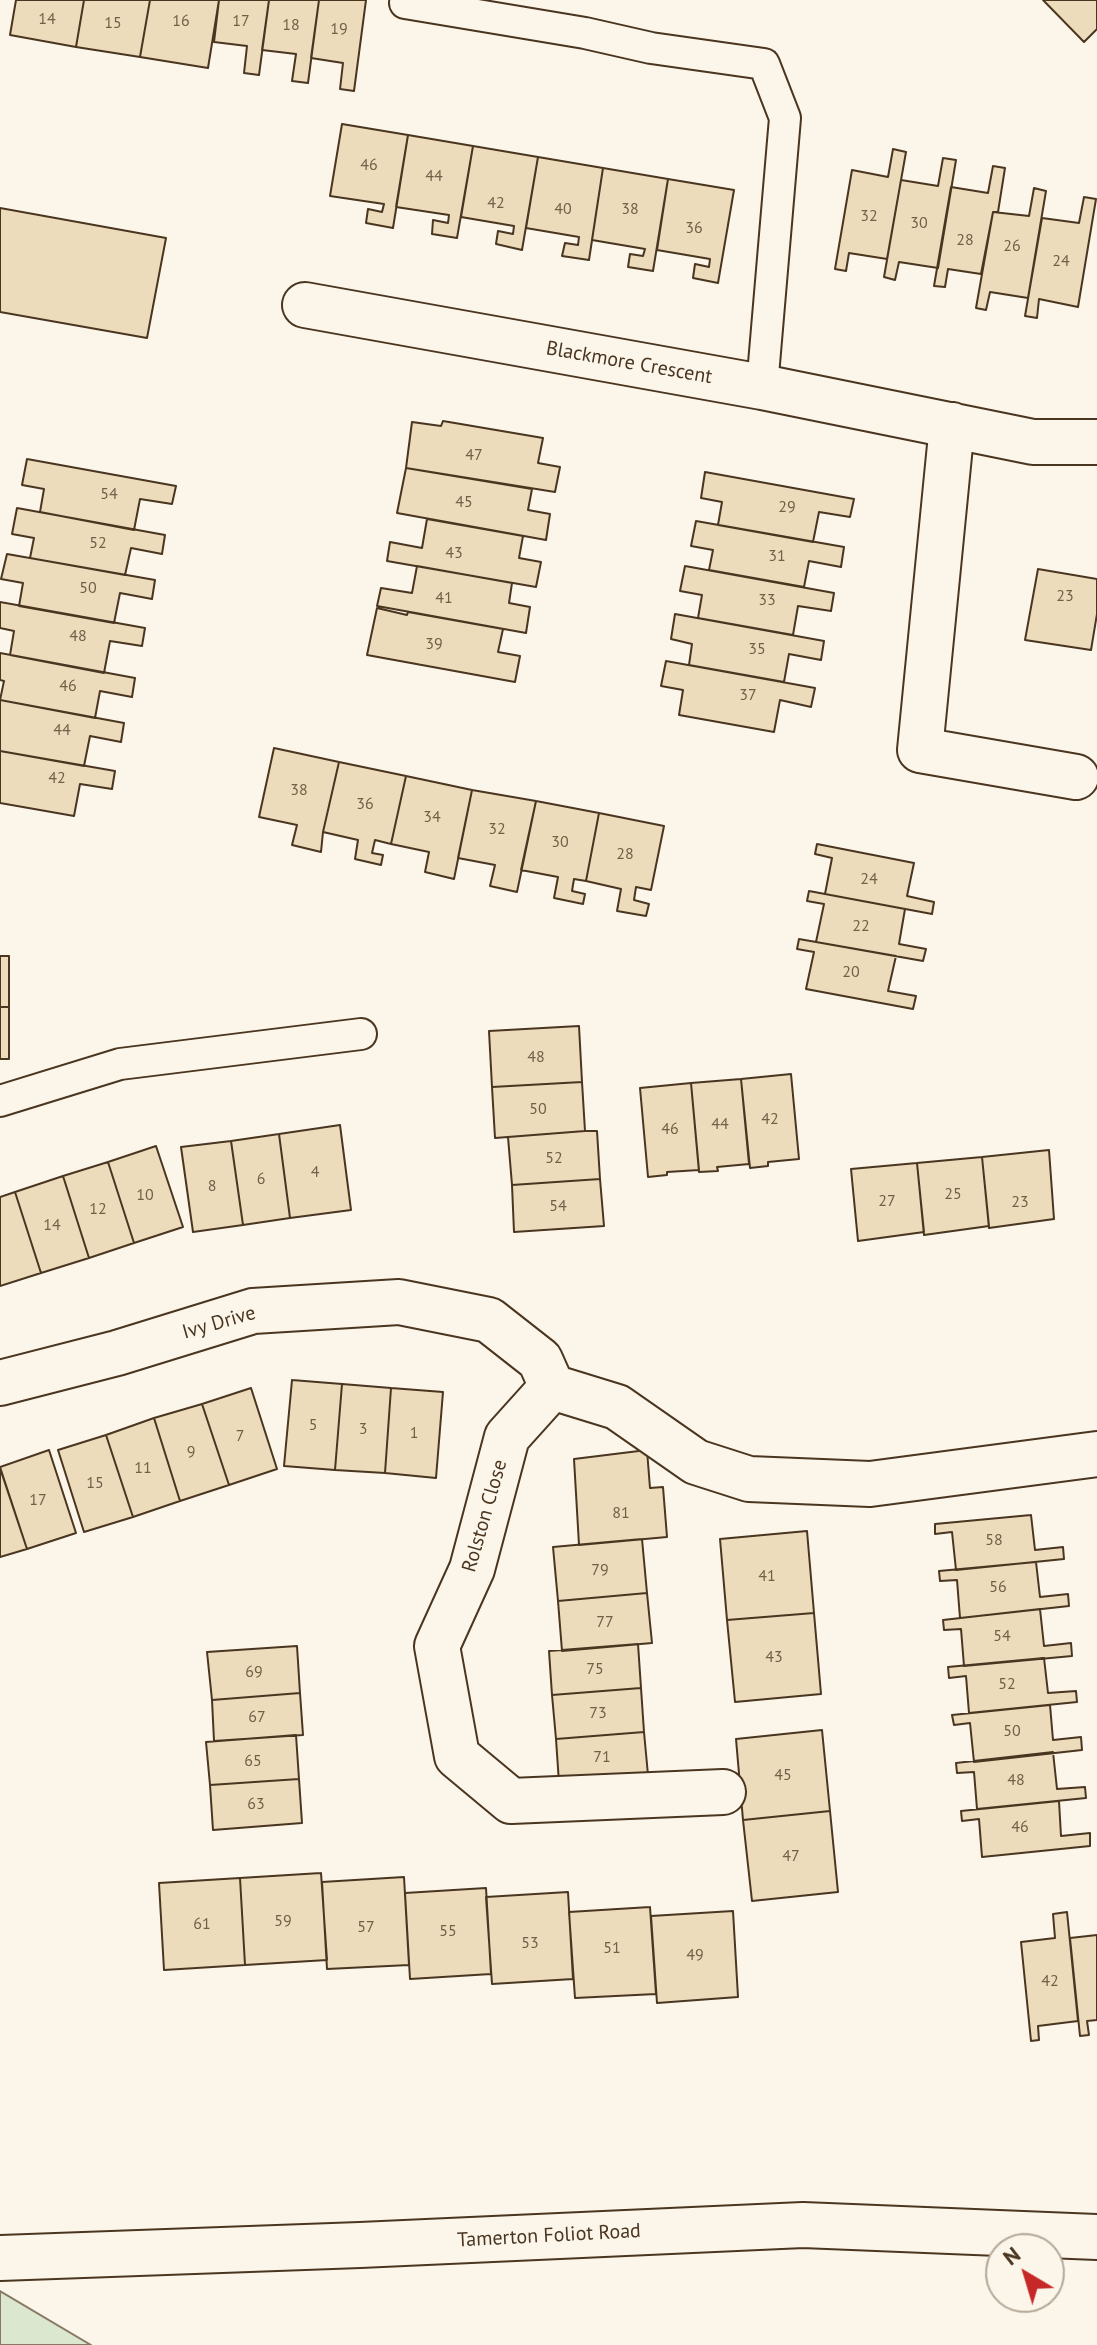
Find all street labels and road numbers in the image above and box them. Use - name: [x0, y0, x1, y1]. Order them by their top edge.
- street label: Blackmore Crescent: [544, 337, 714, 389]
- street label: Ivy Drive: [180, 1301, 258, 1345]
- street label: Rolston Close: [457, 1457, 513, 1575]
- street label: Tamerton Foliot Road: [457, 2219, 641, 2253]

